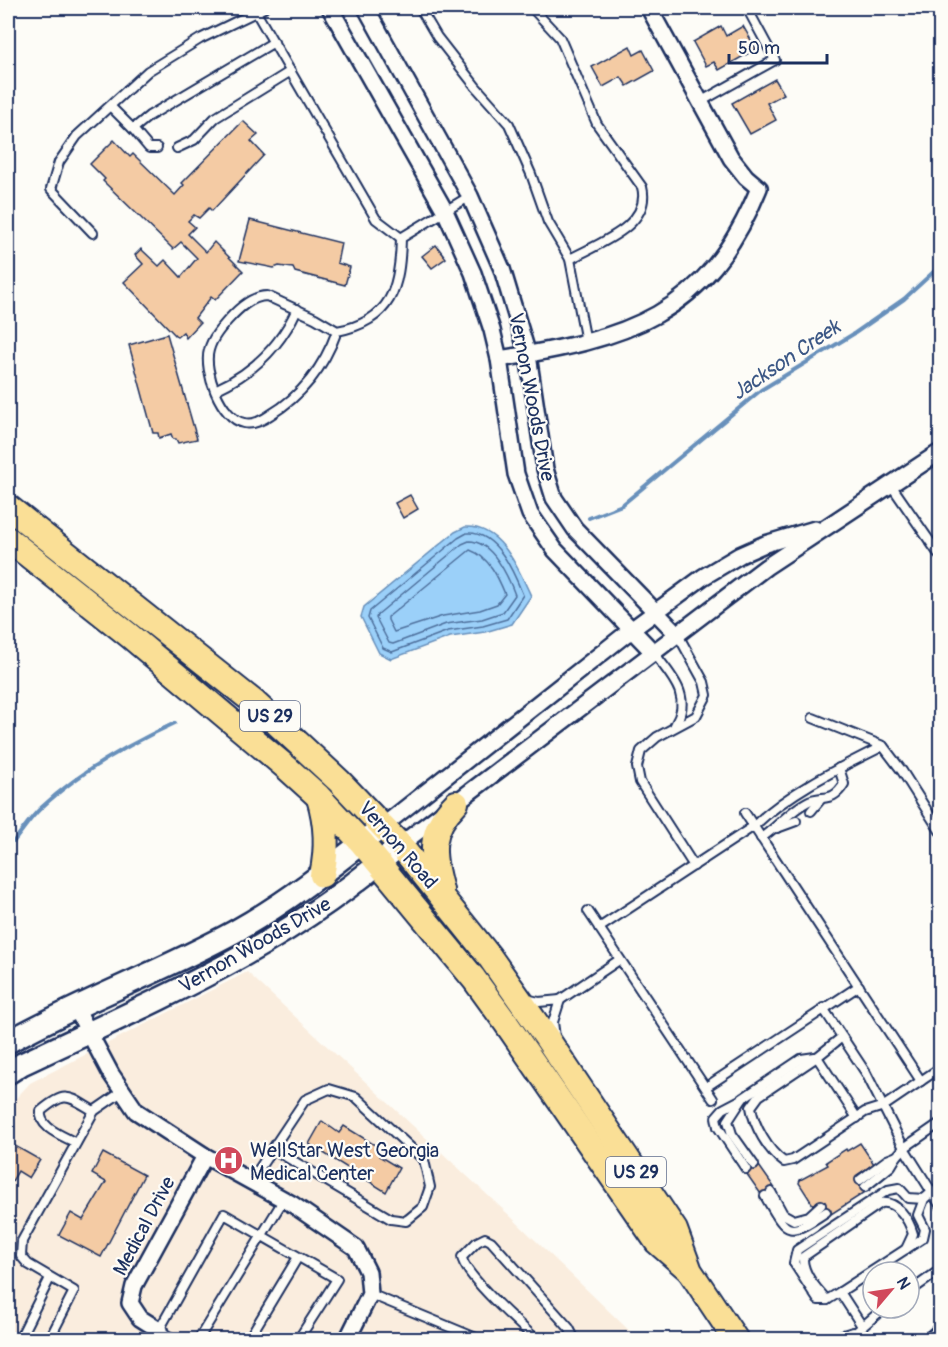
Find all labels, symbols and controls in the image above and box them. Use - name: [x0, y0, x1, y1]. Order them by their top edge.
- scale bar: [729, 27, 826, 65]
- text: 50 m: [738, 37, 780, 60]
- street label: Vernon Woods Drive: [503, 311, 561, 484]
- water label: Jackson Creek: [726, 312, 847, 406]
- road number: US 29: [240, 701, 300, 731]
- street label: Vernon Road: [353, 796, 443, 894]
- street label: Vernon Woods Drive: [175, 891, 336, 999]
- place label: WellStar West Georgia Medical Center: [250, 1138, 439, 1186]
- hospital icon: WellStar West Georgia Medical Center: [213, 1145, 245, 1177]
- road number: US 29: [606, 1157, 666, 1187]
- street label: Medical Drive: [107, 1172, 181, 1280]
- north arrow: [861, 1260, 921, 1320]
- text: N: [892, 1274, 915, 1293]

